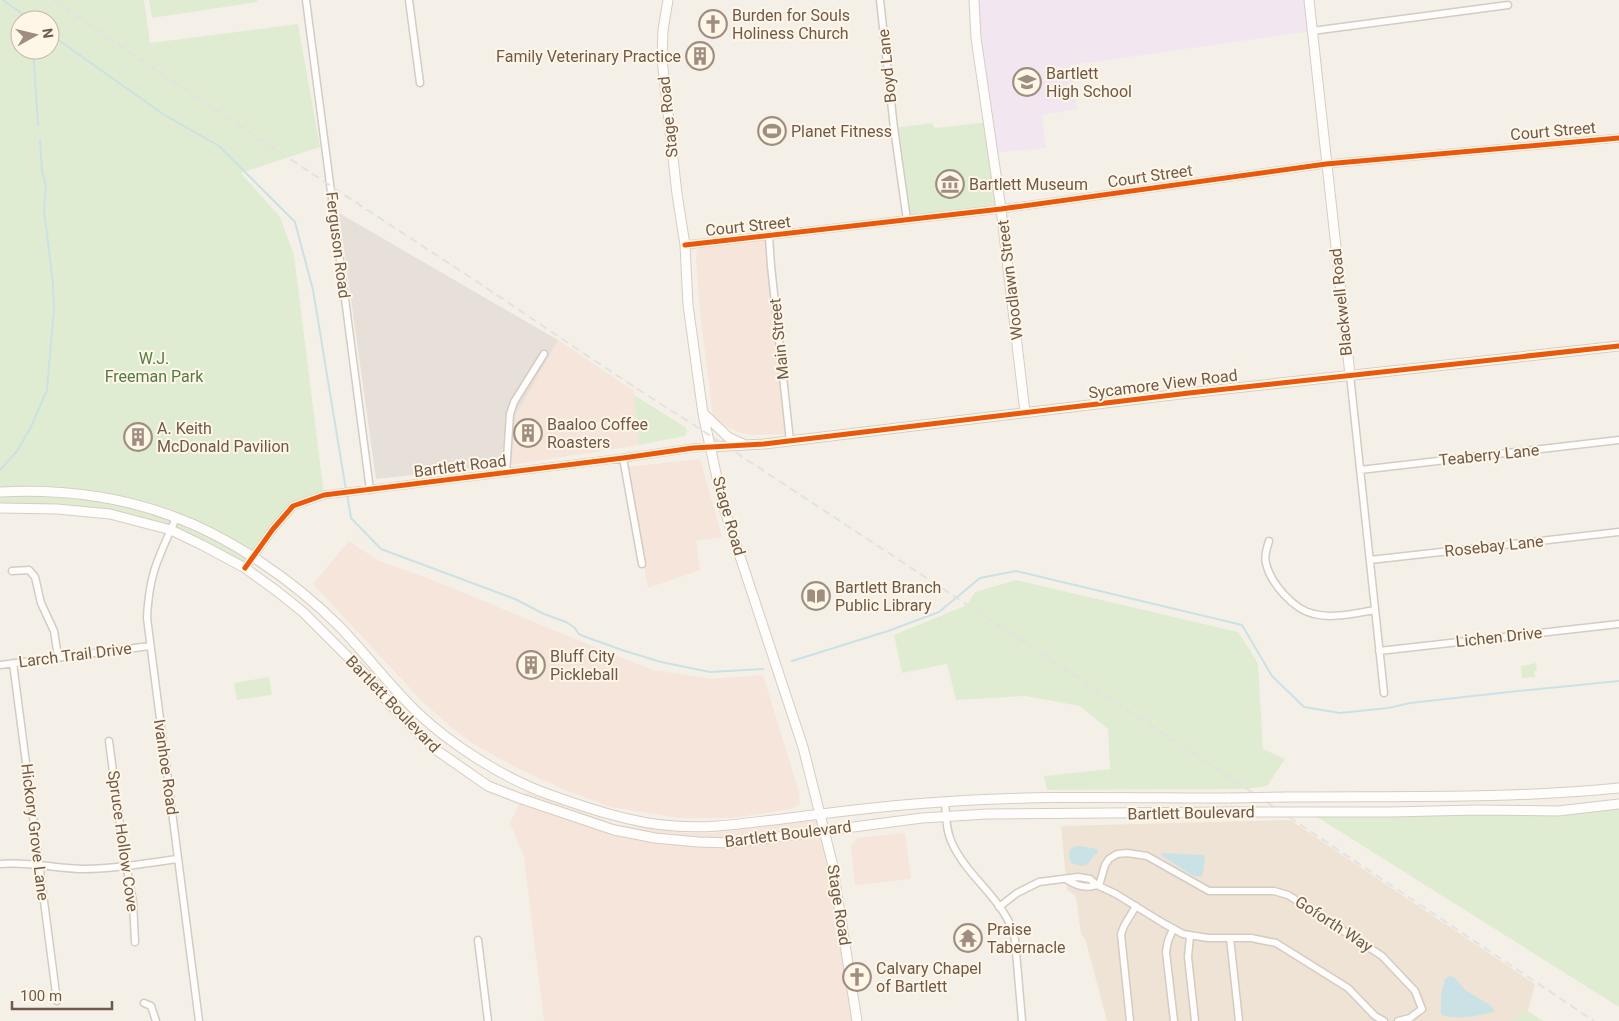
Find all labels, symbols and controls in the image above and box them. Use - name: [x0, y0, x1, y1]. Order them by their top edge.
- place label: Burden for Souls Holiness Church: [732, 6, 850, 43]
- church icon: Burden for Souls Holiness Church: [698, 9, 728, 39]
- north arrow: [10, 10, 60, 60]
- text: N: [39, 27, 56, 39]
- street label: Boyd Lane: [874, 28, 900, 104]
- building icon: Family Veterinary Practice: [685, 41, 715, 71]
- place label: Family Veterinary Practice: [496, 47, 681, 66]
- place label: Bartlett High School: [1046, 64, 1132, 101]
- school or university icon: Bartlett High School: [1012, 67, 1042, 97]
- street label: Stage Road: [654, 75, 682, 159]
- sports icon: Planet Fitness: [757, 116, 787, 146]
- street label: Court Street: [1510, 118, 1596, 144]
- place label: Planet Fitness: [791, 122, 892, 141]
- street label: Court Street: [1106, 161, 1194, 191]
- museum icon: Bartlett Museum: [935, 169, 965, 199]
- place label: Bartlett Museum: [969, 175, 1088, 194]
- street label: Ferguson Road: [322, 191, 354, 299]
- street label: Court Street: [704, 212, 792, 240]
- street label: Woodlawn Street: [993, 219, 1027, 341]
- street label: Blackwell Road: [1326, 247, 1356, 357]
- street label: Main Street: [765, 297, 793, 381]
- park label: W.J. Freeman Park: [105, 349, 204, 386]
- street label: Sycamore View Road: [1087, 365, 1239, 403]
- place label: Baaloo Coffee Roasters: [547, 415, 648, 452]
- building icon: Baaloo Coffee Roasters: [513, 418, 543, 448]
- place label: A. Keith McDonald Pavilion: [157, 419, 289, 456]
- building icon: A. Keith McDonald Pavilion: [123, 422, 153, 452]
- street label: Teaberry Lane: [1438, 440, 1540, 470]
- street label: Bartlett Road: [413, 451, 507, 481]
- street label: Stage Road: [709, 474, 749, 558]
- street label: Rosebay Lane: [1444, 531, 1544, 561]
- place label: Bartlett Branch Public Library: [835, 578, 941, 615]
- library icon: Bartlett Branch Public Library: [801, 581, 831, 611]
- street label: Lichen Drive: [1455, 623, 1543, 651]
- street label: Larch Trail Drive: [17, 639, 133, 671]
- place label: Bluff City Pickleball: [550, 647, 618, 684]
- building icon: Bluff City Pickleball: [516, 650, 546, 680]
- street label: Bartlett Boulevard: [342, 652, 444, 756]
- street label: Ivanhoe Road: [150, 718, 182, 816]
- street label: Hickory Grove Lane: [17, 762, 53, 902]
- street label: Spruce Hollow Cove: [104, 769, 142, 913]
- street label: Bartlett Boulevard: [1127, 802, 1255, 824]
- street label: Bartlett Boulevard: [724, 817, 852, 851]
- street label: Stage Road: [823, 863, 855, 947]
- street label: Goforth Way: [1292, 892, 1377, 956]
- place label: Praise Tabernacle: [987, 920, 1066, 957]
- temple icon: Praise Tabernacle: [953, 923, 983, 953]
- place label: Calvary Chapel of Bartlett: [876, 959, 982, 996]
- church icon: Calvary Chapel of Bartlett: [842, 962, 872, 992]
- scale bar: [12, 978, 112, 1010]
- text: 100 m: [20, 987, 62, 1005]

